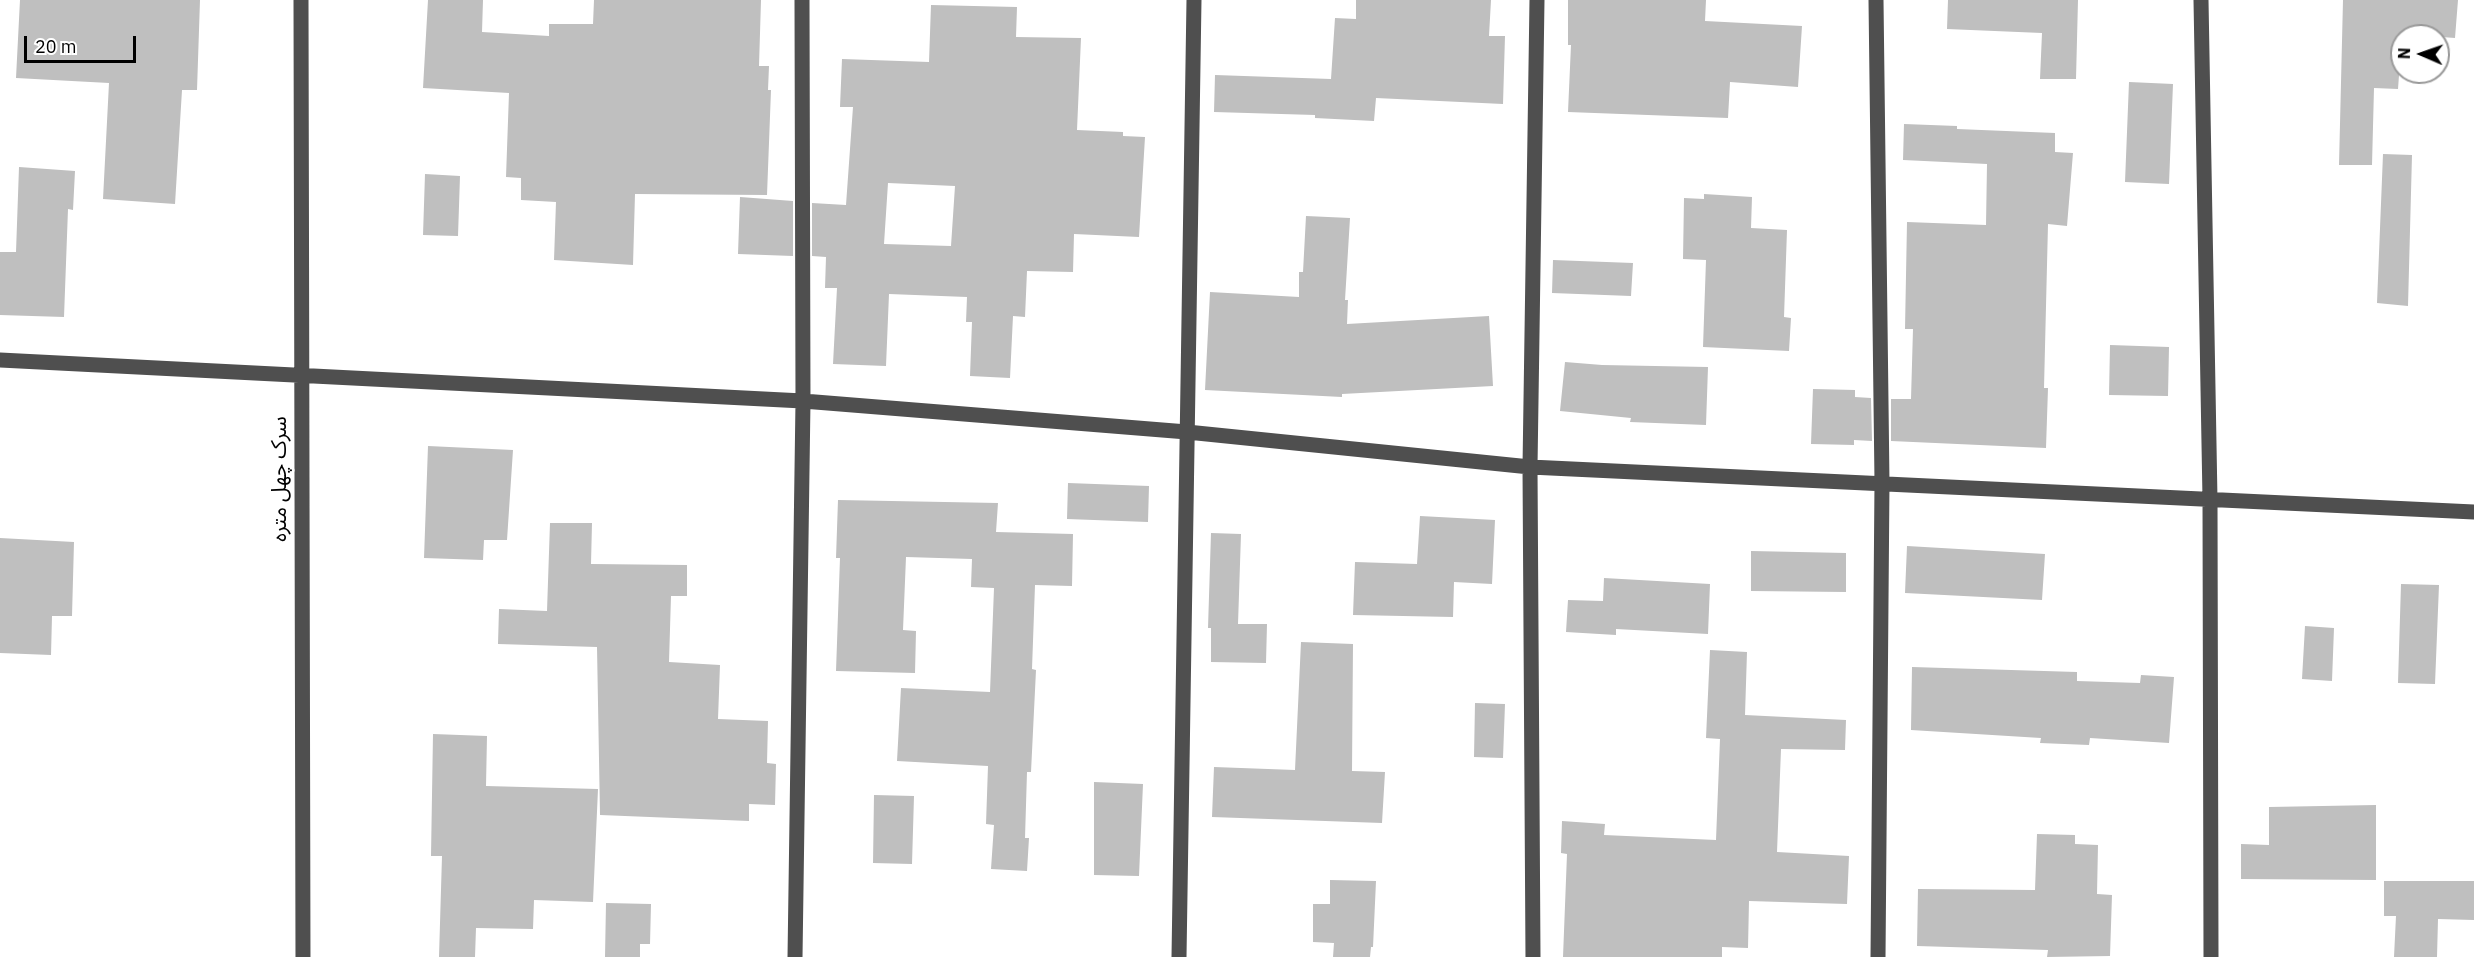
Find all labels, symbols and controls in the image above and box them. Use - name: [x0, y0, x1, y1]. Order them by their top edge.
- scale bar: [27, 24, 140, 62]
- north arrow: [2390, 24, 2450, 84]
- text: 20 m: [35, 35, 77, 58]
- text: N: [2394, 47, 2414, 60]
- street label: سرک چهل متره: [267, 416, 293, 542]

